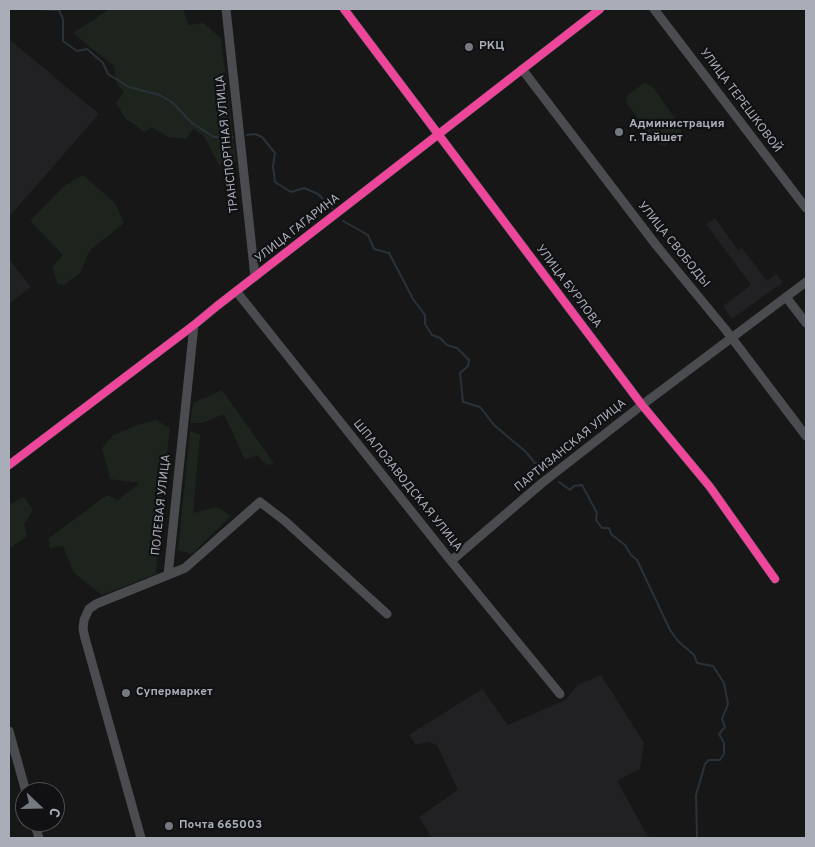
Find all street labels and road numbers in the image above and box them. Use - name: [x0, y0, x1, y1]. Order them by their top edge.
- street label: УЛИЦА ТЕРЕШКОВОЙ: [696, 46, 784, 156]
- street label: ТРАНСПОРТНАЯ УЛИЦА: [214, 74, 242, 214]
- street label: УЛИЦА ГАГАРИНА: [253, 191, 343, 267]
- street label: УЛИЦА СВОБОДЫ: [634, 199, 712, 291]
- street label: УЛИЦА БУРЛОВА: [532, 243, 604, 331]
- street label: ПАРТИЗАНСКАЯ УЛИЦА: [512, 397, 630, 495]
- street label: ШПАЛОЗАВОДСКАЯ УЛИЦА: [349, 417, 465, 555]
- street label: ПОЛЕВАЯ УЛИЦА: [150, 454, 174, 556]

